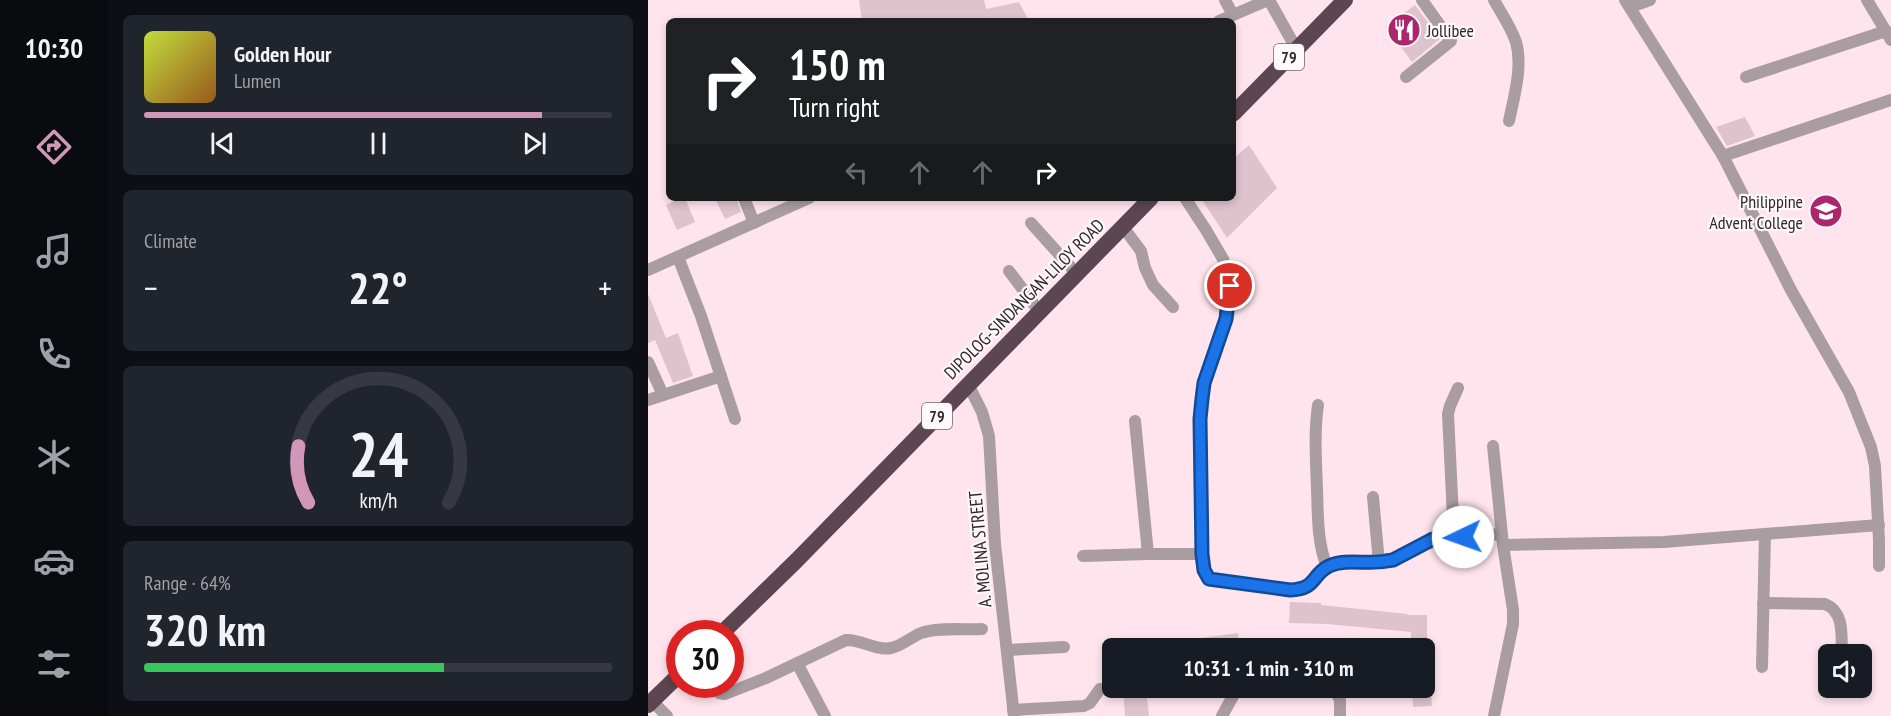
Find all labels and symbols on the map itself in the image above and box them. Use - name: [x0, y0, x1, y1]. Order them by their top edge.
- restaurant icon: Jollibee: [1386, 12, 1422, 48]
- place label: Jollibee: [1426, 19, 1474, 42]
- road number: 79: [1274, 44, 1304, 70]
- place label: Philippine Advent College: [1709, 190, 1803, 234]
- school or university icon: Philippine Advent College: [1808, 193, 1844, 229]
- street label: DIPOLOG-SINDANGAN-LILOY ROAD: [939, 214, 1109, 384]
- pin: [1204, 260, 1255, 311]
- road number: 79: [922, 403, 952, 429]
- street label: A. MOLINA STREET: [963, 490, 997, 608]
- position arrow: [1431, 505, 1495, 569]
- speed limit sign: 30: [666, 620, 744, 698]

